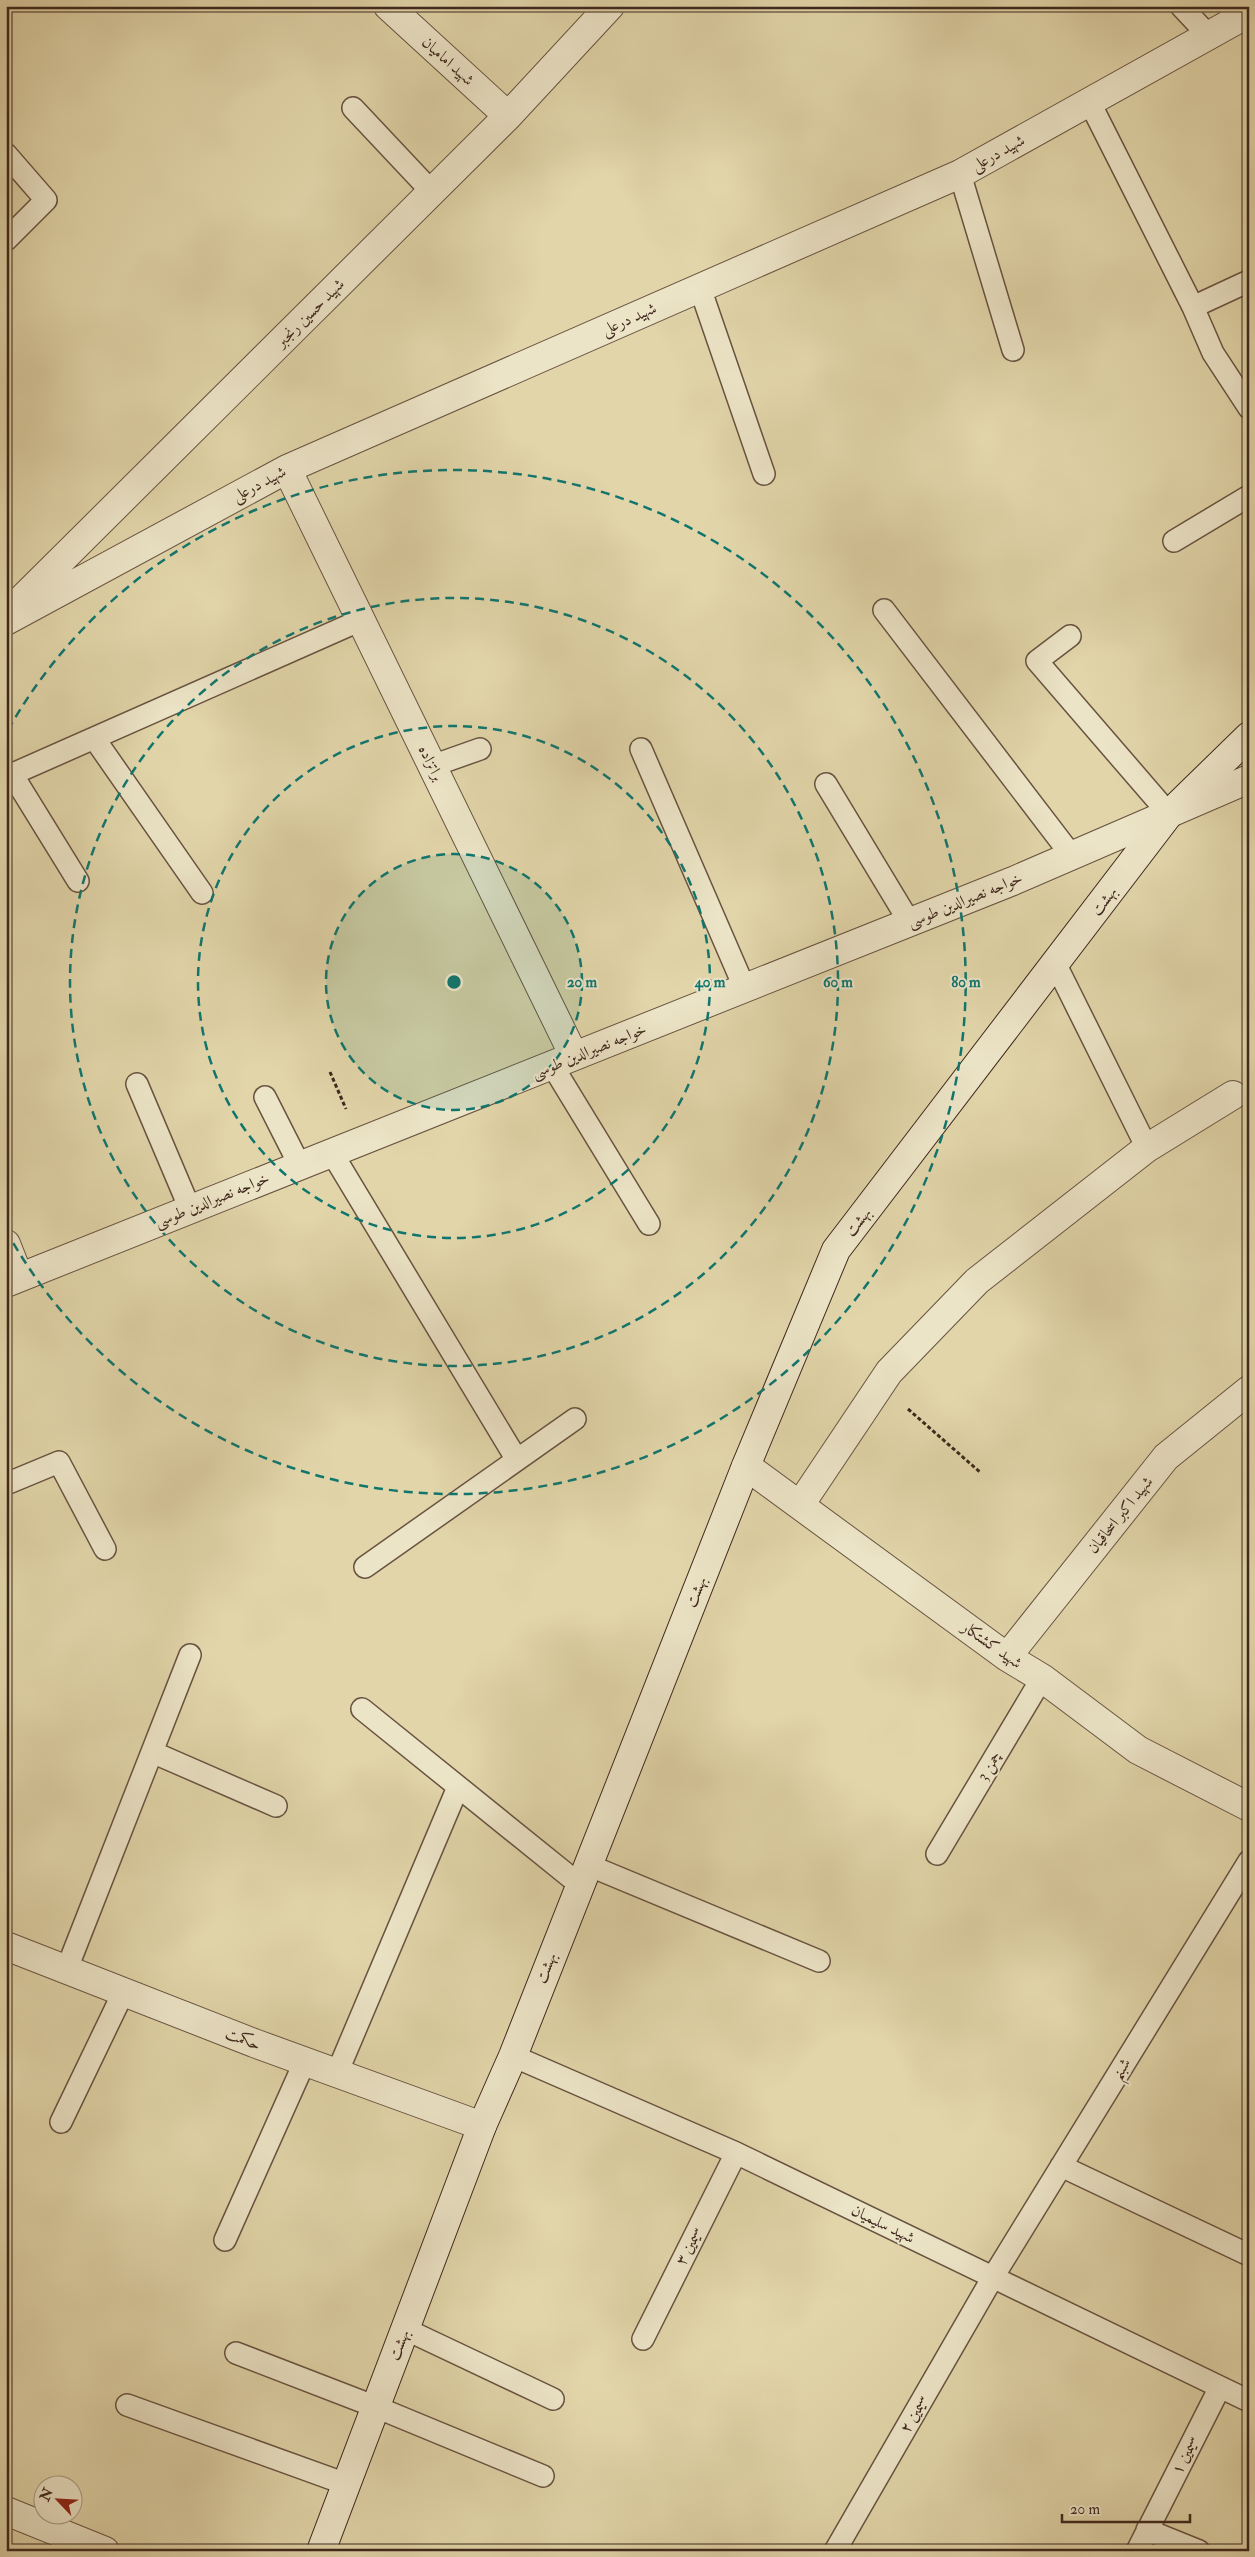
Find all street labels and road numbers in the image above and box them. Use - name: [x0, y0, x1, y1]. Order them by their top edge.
- street label: شهید امامیان: [418, 32, 478, 90]
- street label: شهید درعلی: [968, 130, 1029, 177]
- street label: شهید حسین رنجبر: [270, 274, 349, 353]
- street label: شهید درعلی: [598, 298, 660, 341]
- street label: شهید درعلی: [229, 462, 290, 507]
- street label: براتزاده: [414, 742, 448, 784]
- street label: خواجه نصیرالدین طوسی: [905, 868, 1026, 933]
- street label: بهشت: [1086, 882, 1122, 920]
- street label: خواجه نصیرالدین طوسی: [529, 1019, 650, 1084]
- street label: خواجه نصیرالدین طوسی: [152, 1168, 273, 1233]
- street label: بهشت: [840, 1203, 876, 1241]
- street label: شهید اکبر اسحاقیان: [1083, 1472, 1157, 1558]
- street label: بهشت: [681, 1574, 711, 1610]
- street label: شهید کشتکار: [956, 1616, 1026, 1673]
- street label: چمن 3: [972, 1748, 1006, 1785]
- street label: بهشت: [531, 1950, 561, 1986]
- street label: حکمت: [222, 2023, 264, 2055]
- street label: شبنم: [1107, 2054, 1140, 2087]
- street label: شهید سلیمیان: [848, 2200, 918, 2248]
- street label: سیمین ۳: [671, 2224, 707, 2268]
- street label: بهشت: [384, 2327, 414, 2363]
- street label: سیمین ۲: [895, 2392, 933, 2436]
- street label: سیمین ۱: [1167, 2433, 1203, 2477]

